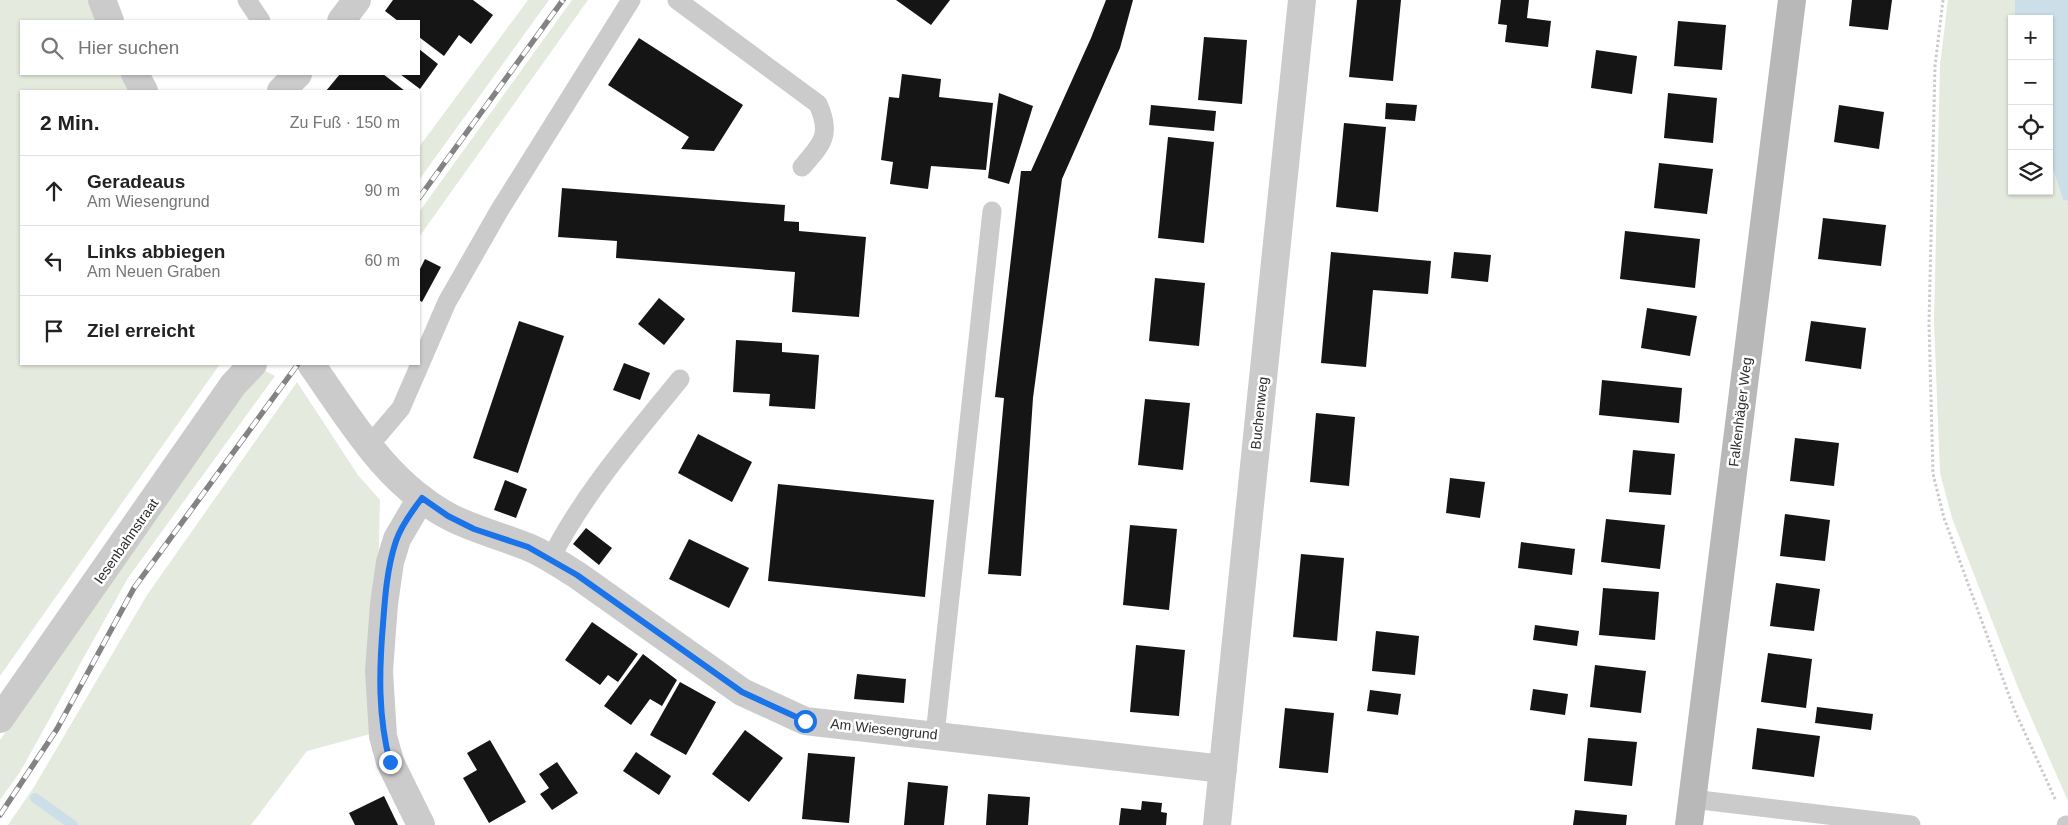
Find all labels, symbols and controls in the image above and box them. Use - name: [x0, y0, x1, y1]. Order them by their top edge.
- map controls: [2008, 15, 2053, 195]
- button: +: [2008, 15, 2053, 60]
- search box: [20, 20, 420, 75]
- icon: search: [38, 34, 66, 62]
- text: Hier suchen: [78, 37, 179, 58]
- button: −: [2008, 60, 2053, 105]
- button: locate: [2008, 105, 2053, 150]
- text: 2 Min.: [40, 111, 100, 134]
- text: Zu Fuß · 150 m: [290, 114, 400, 131]
- button: layers: [2008, 150, 2053, 195]
- text: Geradeaus: [87, 171, 185, 192]
- icon: ahead: [40, 177, 68, 205]
- text: 90 m: [364, 182, 400, 199]
- text: Am Wiesengrund: [87, 193, 210, 210]
- text: Links abbiegen: [87, 241, 225, 262]
- icon: left: [40, 247, 68, 275]
- text: 60 m: [364, 252, 400, 269]
- text: Am Neuen Graben: [87, 263, 220, 280]
- icon: arrive: [40, 317, 68, 345]
- text: Ziel erreicht: [87, 320, 195, 341]
- street label: Falkenhäger Weg: [1725, 356, 1755, 468]
- street label: Buchenweg: [1247, 376, 1271, 450]
- street label: Iesenbahnstraat: [91, 495, 161, 587]
- route start: [794, 710, 817, 733]
- street label: Am Wiesengrund: [830, 715, 938, 743]
- route end: [379, 751, 402, 774]

